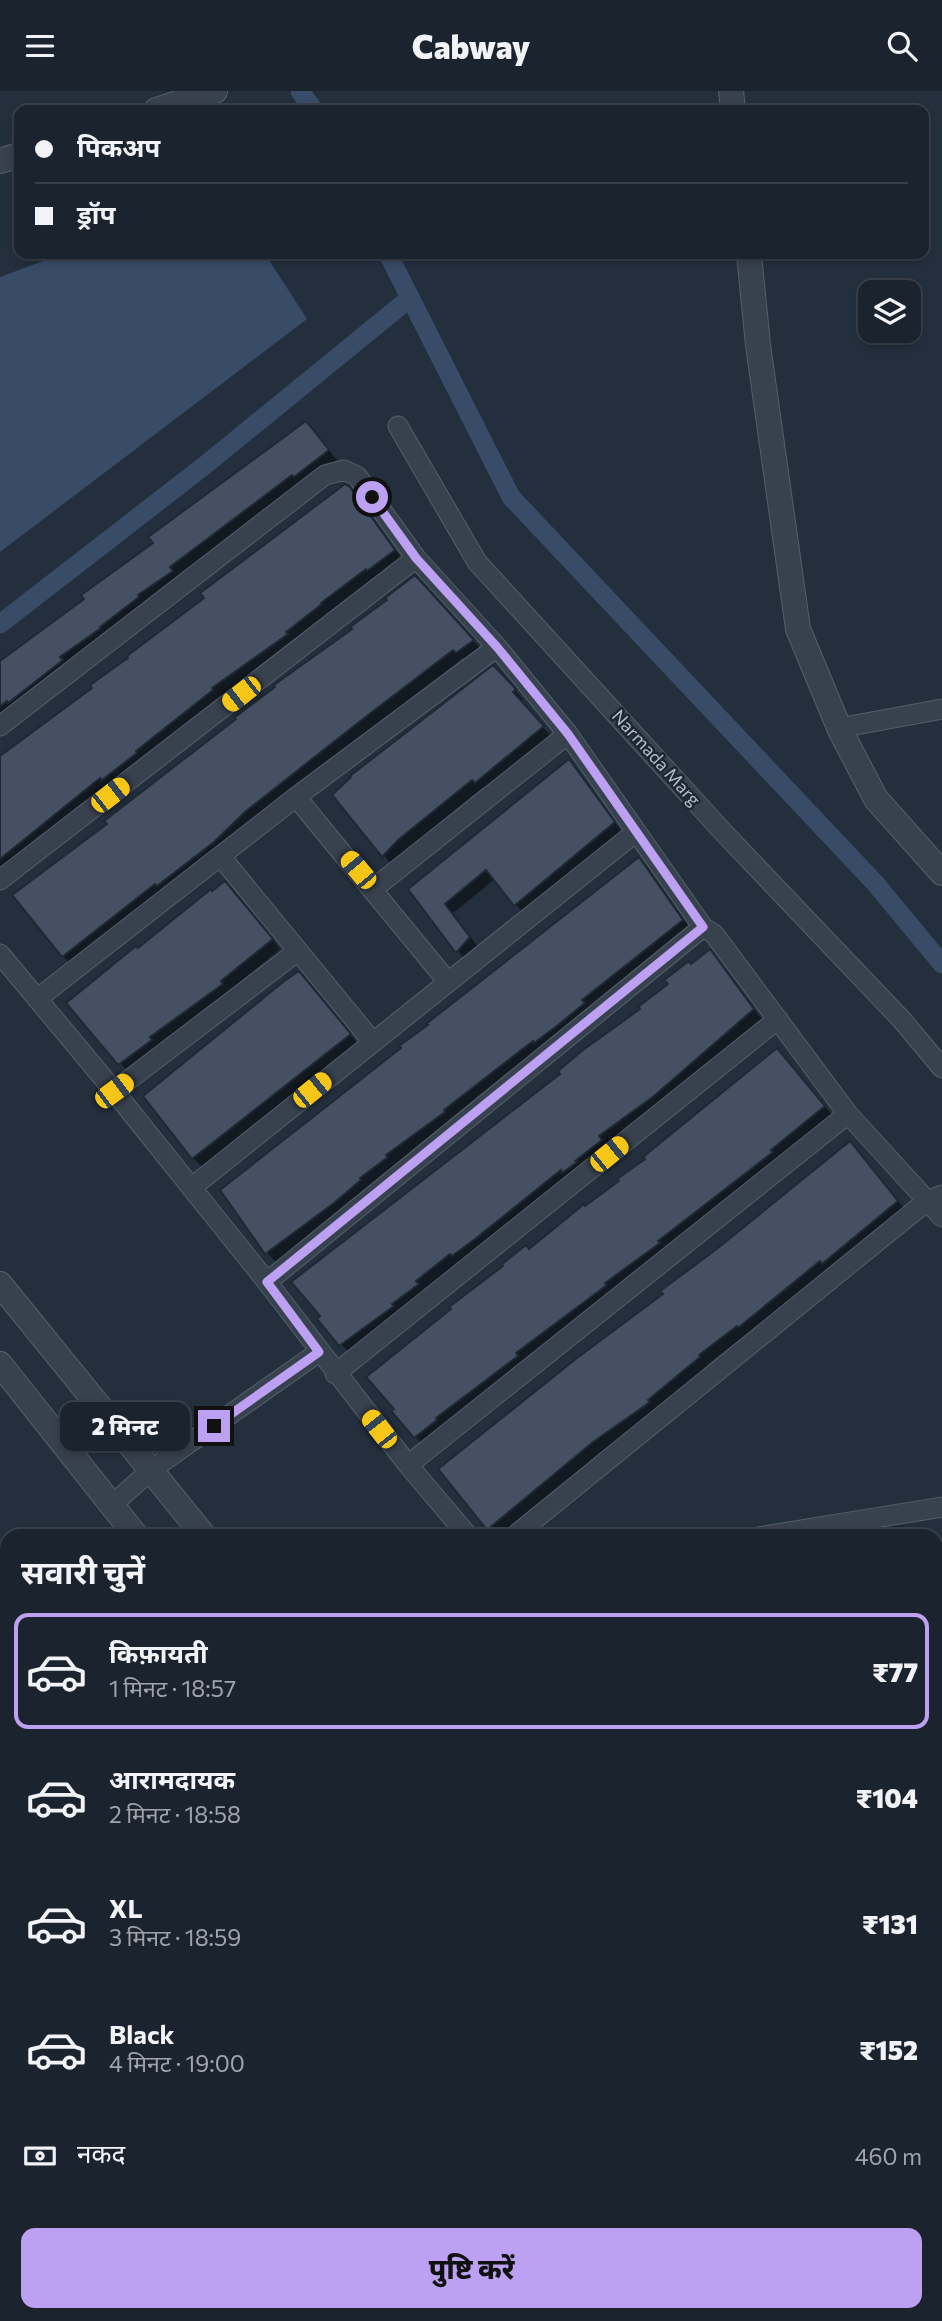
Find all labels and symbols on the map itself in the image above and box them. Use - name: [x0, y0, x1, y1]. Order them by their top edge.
- route start: [356, 481, 388, 513]
- car: [218, 673, 265, 715]
- street label: Narmada Marg: [608, 705, 706, 810]
- car: [87, 774, 134, 816]
- car: [337, 847, 380, 893]
- car: [290, 1069, 335, 1111]
- car: [91, 1070, 138, 1112]
- car: [587, 1133, 632, 1175]
- callout: 2 मिनट: [60, 1401, 190, 1451]
- car: [358, 1406, 401, 1452]
- route end: [198, 1410, 230, 1442]

